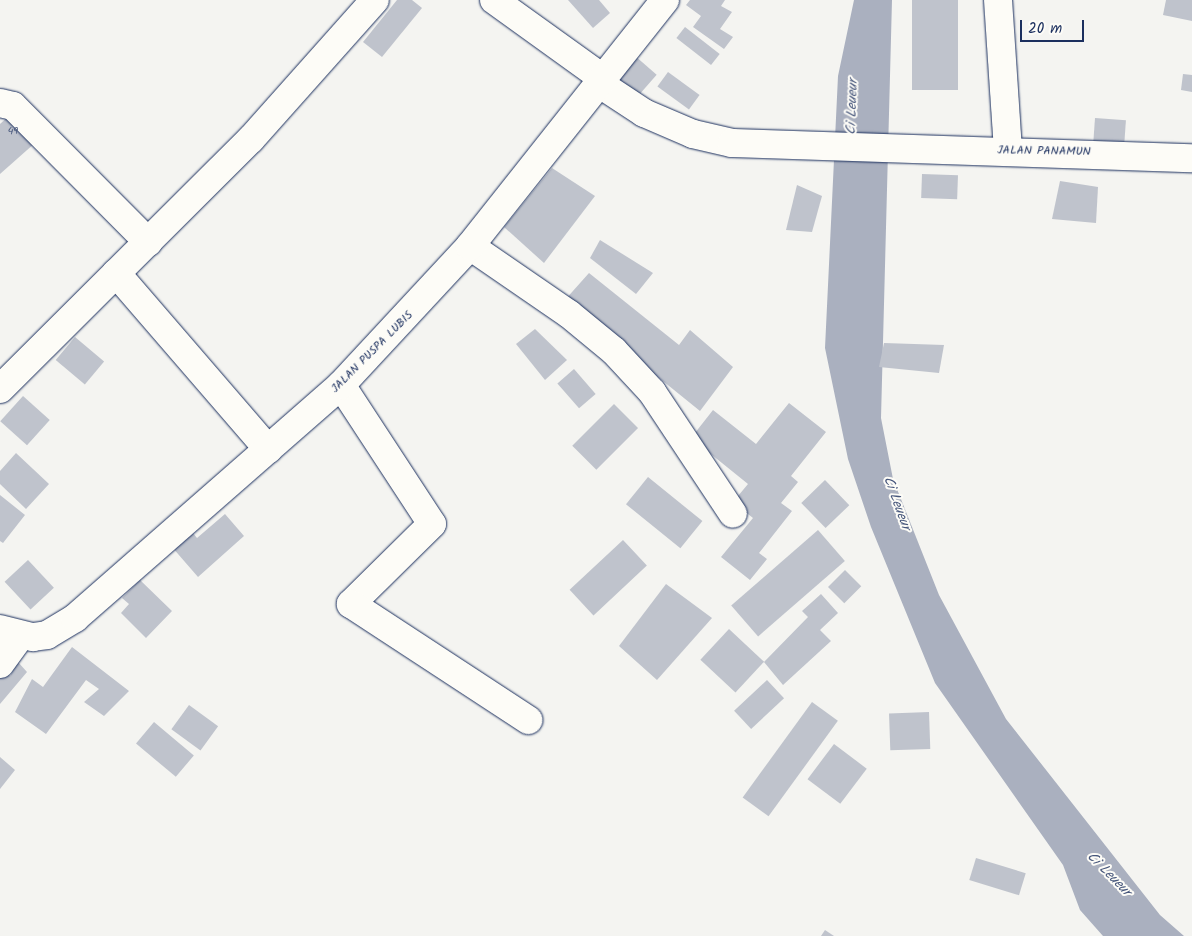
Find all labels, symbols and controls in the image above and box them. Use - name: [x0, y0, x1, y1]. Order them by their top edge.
- scale bar: [1022, 10, 1086, 42]
- text: 20 m: [1028, 17, 1062, 41]
- water label: Ci Leueur: [843, 79, 861, 135]
- house number: 49: [8, 126, 18, 138]
- street label: JALAN PANAMUN: [997, 143, 1091, 159]
- street label: JALAN PUSPA LUBIS: [328, 308, 416, 396]
- water label: Ci Leueur: [880, 474, 914, 532]
- water label: Ci Leueur: [1083, 848, 1135, 900]

